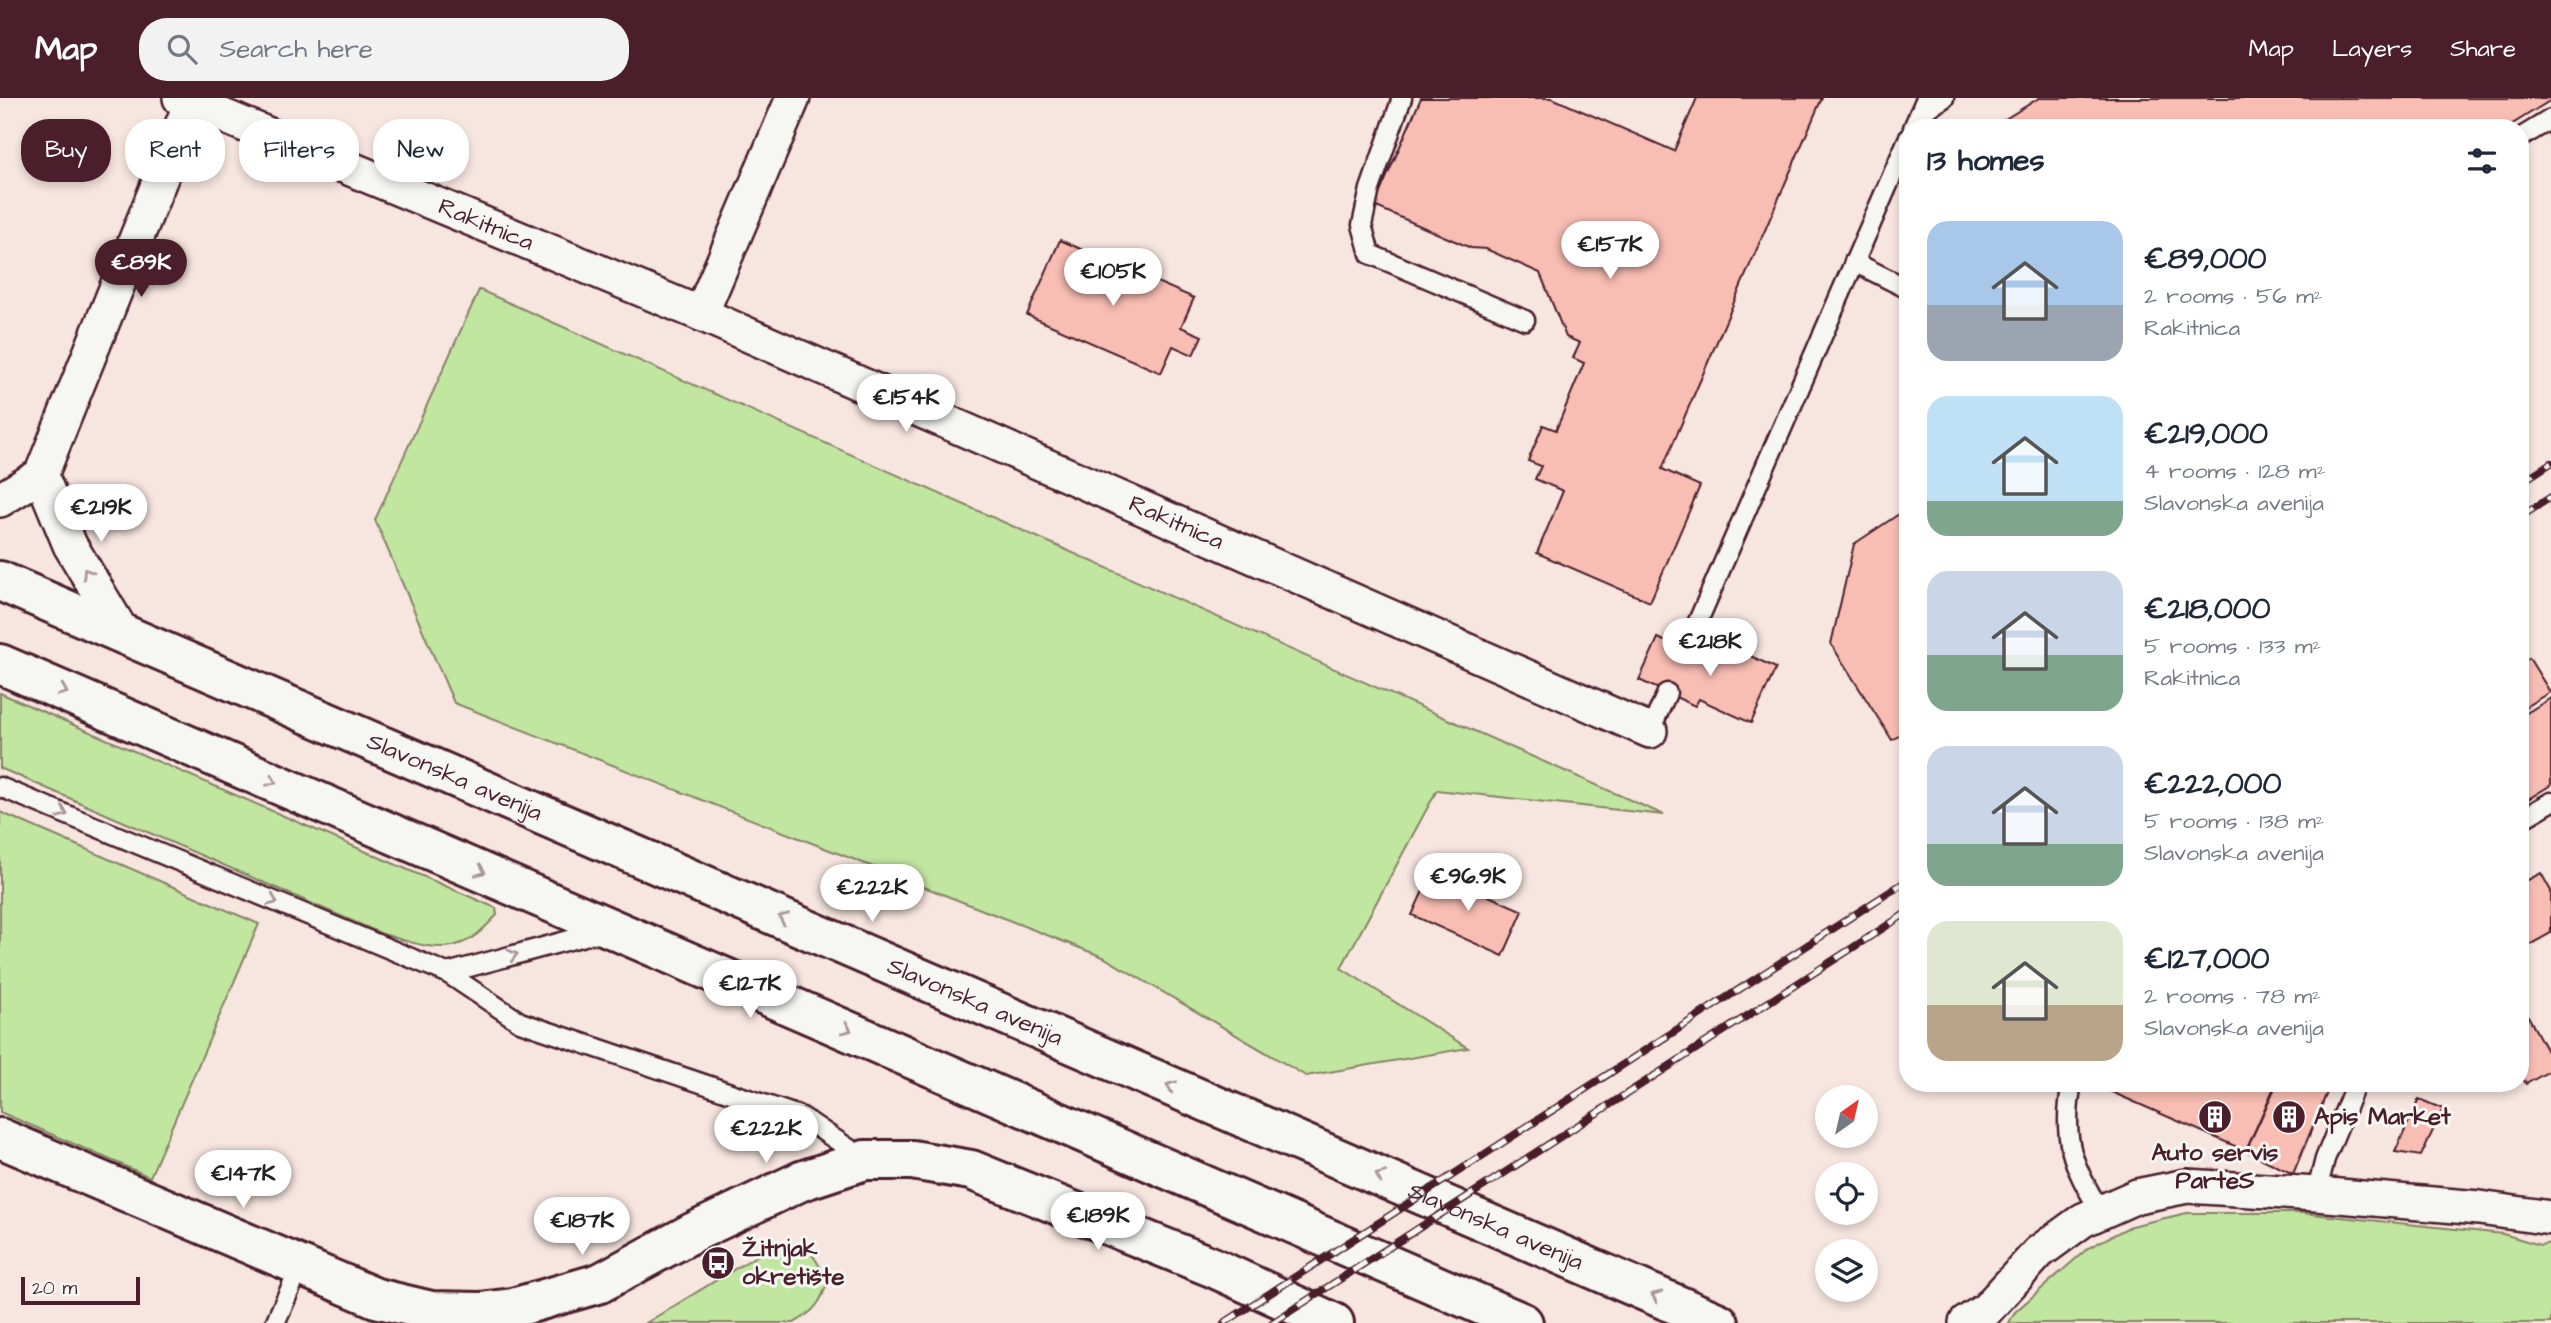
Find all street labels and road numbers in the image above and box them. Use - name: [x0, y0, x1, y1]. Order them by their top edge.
- street label: Rakitnica: [433, 190, 539, 260]
- street label: Rakitnica: [1123, 487, 1229, 559]
- street label: Slavonska avenija: [362, 724, 547, 830]
- street label: Slavonska avenija: [882, 949, 1068, 1055]
- street label: Slavonska avenija: [1403, 1174, 1589, 1279]

